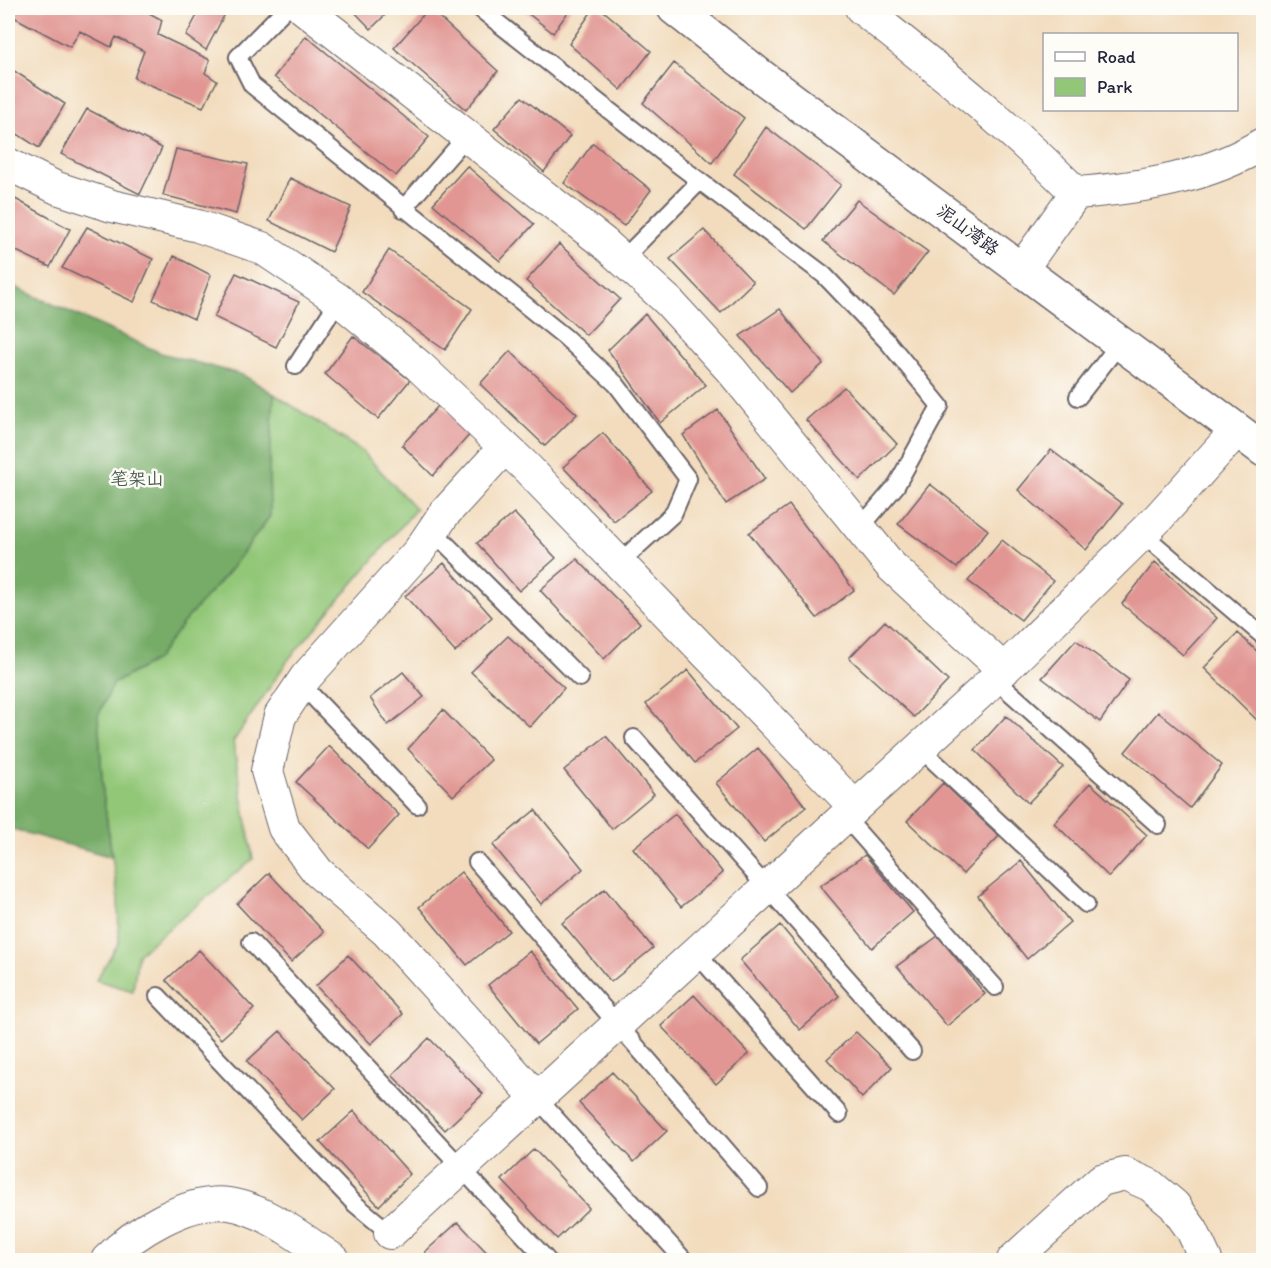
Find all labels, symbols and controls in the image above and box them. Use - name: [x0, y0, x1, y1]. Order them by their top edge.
- legend: [1043, 33, 1238, 111]
- text: Road: [1097, 46, 1136, 68]
- text: Park: [1097, 76, 1132, 98]
- street label: 泥山湾路: [933, 200, 1003, 260]
- park label: 笔架山: [110, 468, 164, 490]

